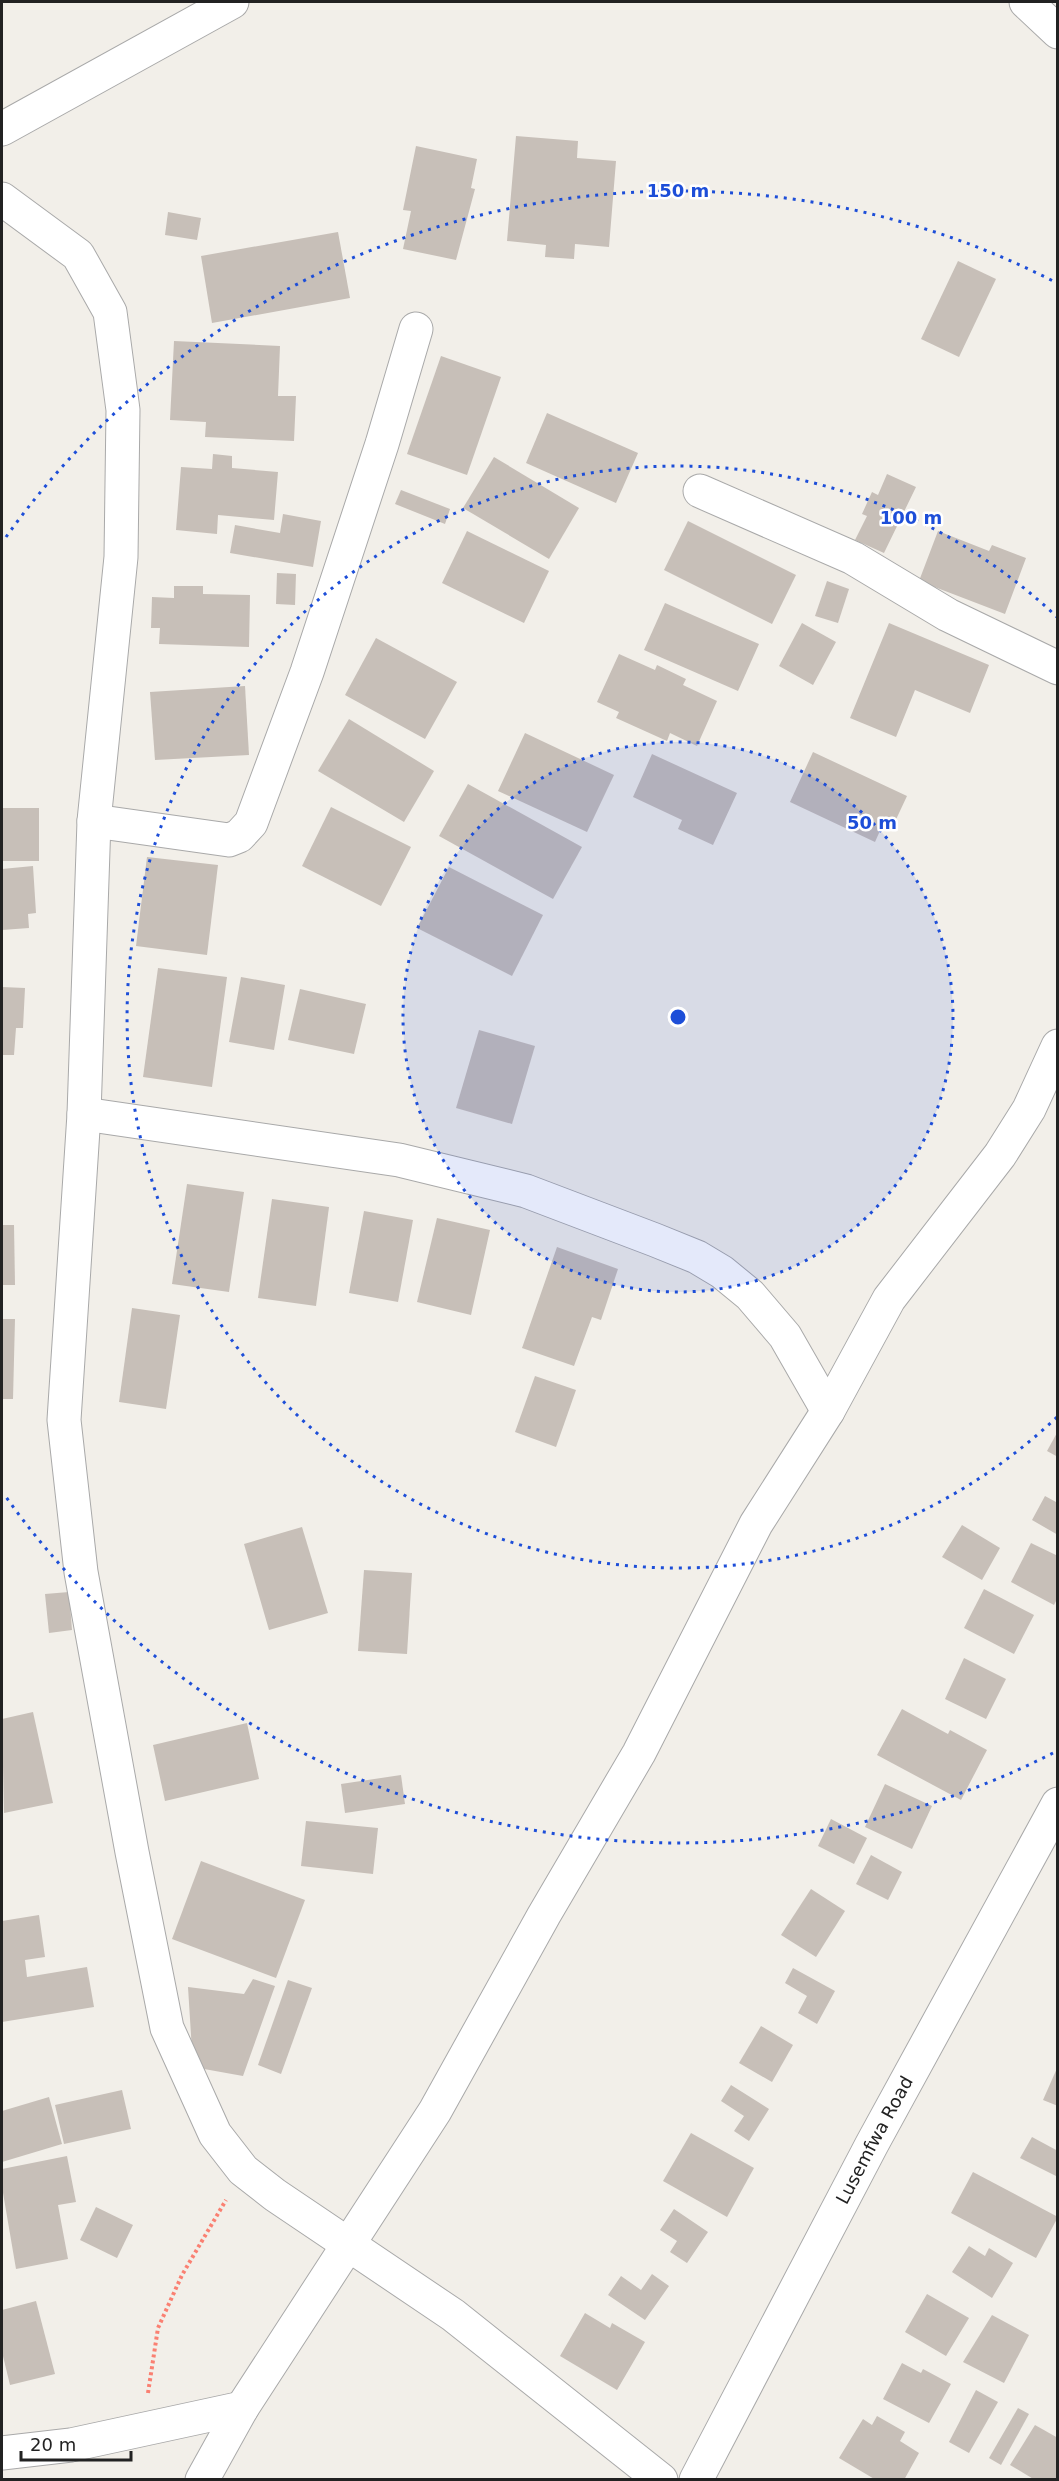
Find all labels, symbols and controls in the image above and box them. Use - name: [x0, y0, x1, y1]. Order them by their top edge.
- text: 150 m: [647, 180, 709, 201]
- text: 100 m: [880, 507, 942, 528]
- text: 50 m: [847, 812, 897, 833]
- centre of rings: [668, 1007, 688, 1027]
- street label: Lusemfwa Road: [832, 2072, 917, 2207]
- scale bar: [21, 2424, 130, 2462]
- text: 20 m: [30, 2434, 76, 2455]

